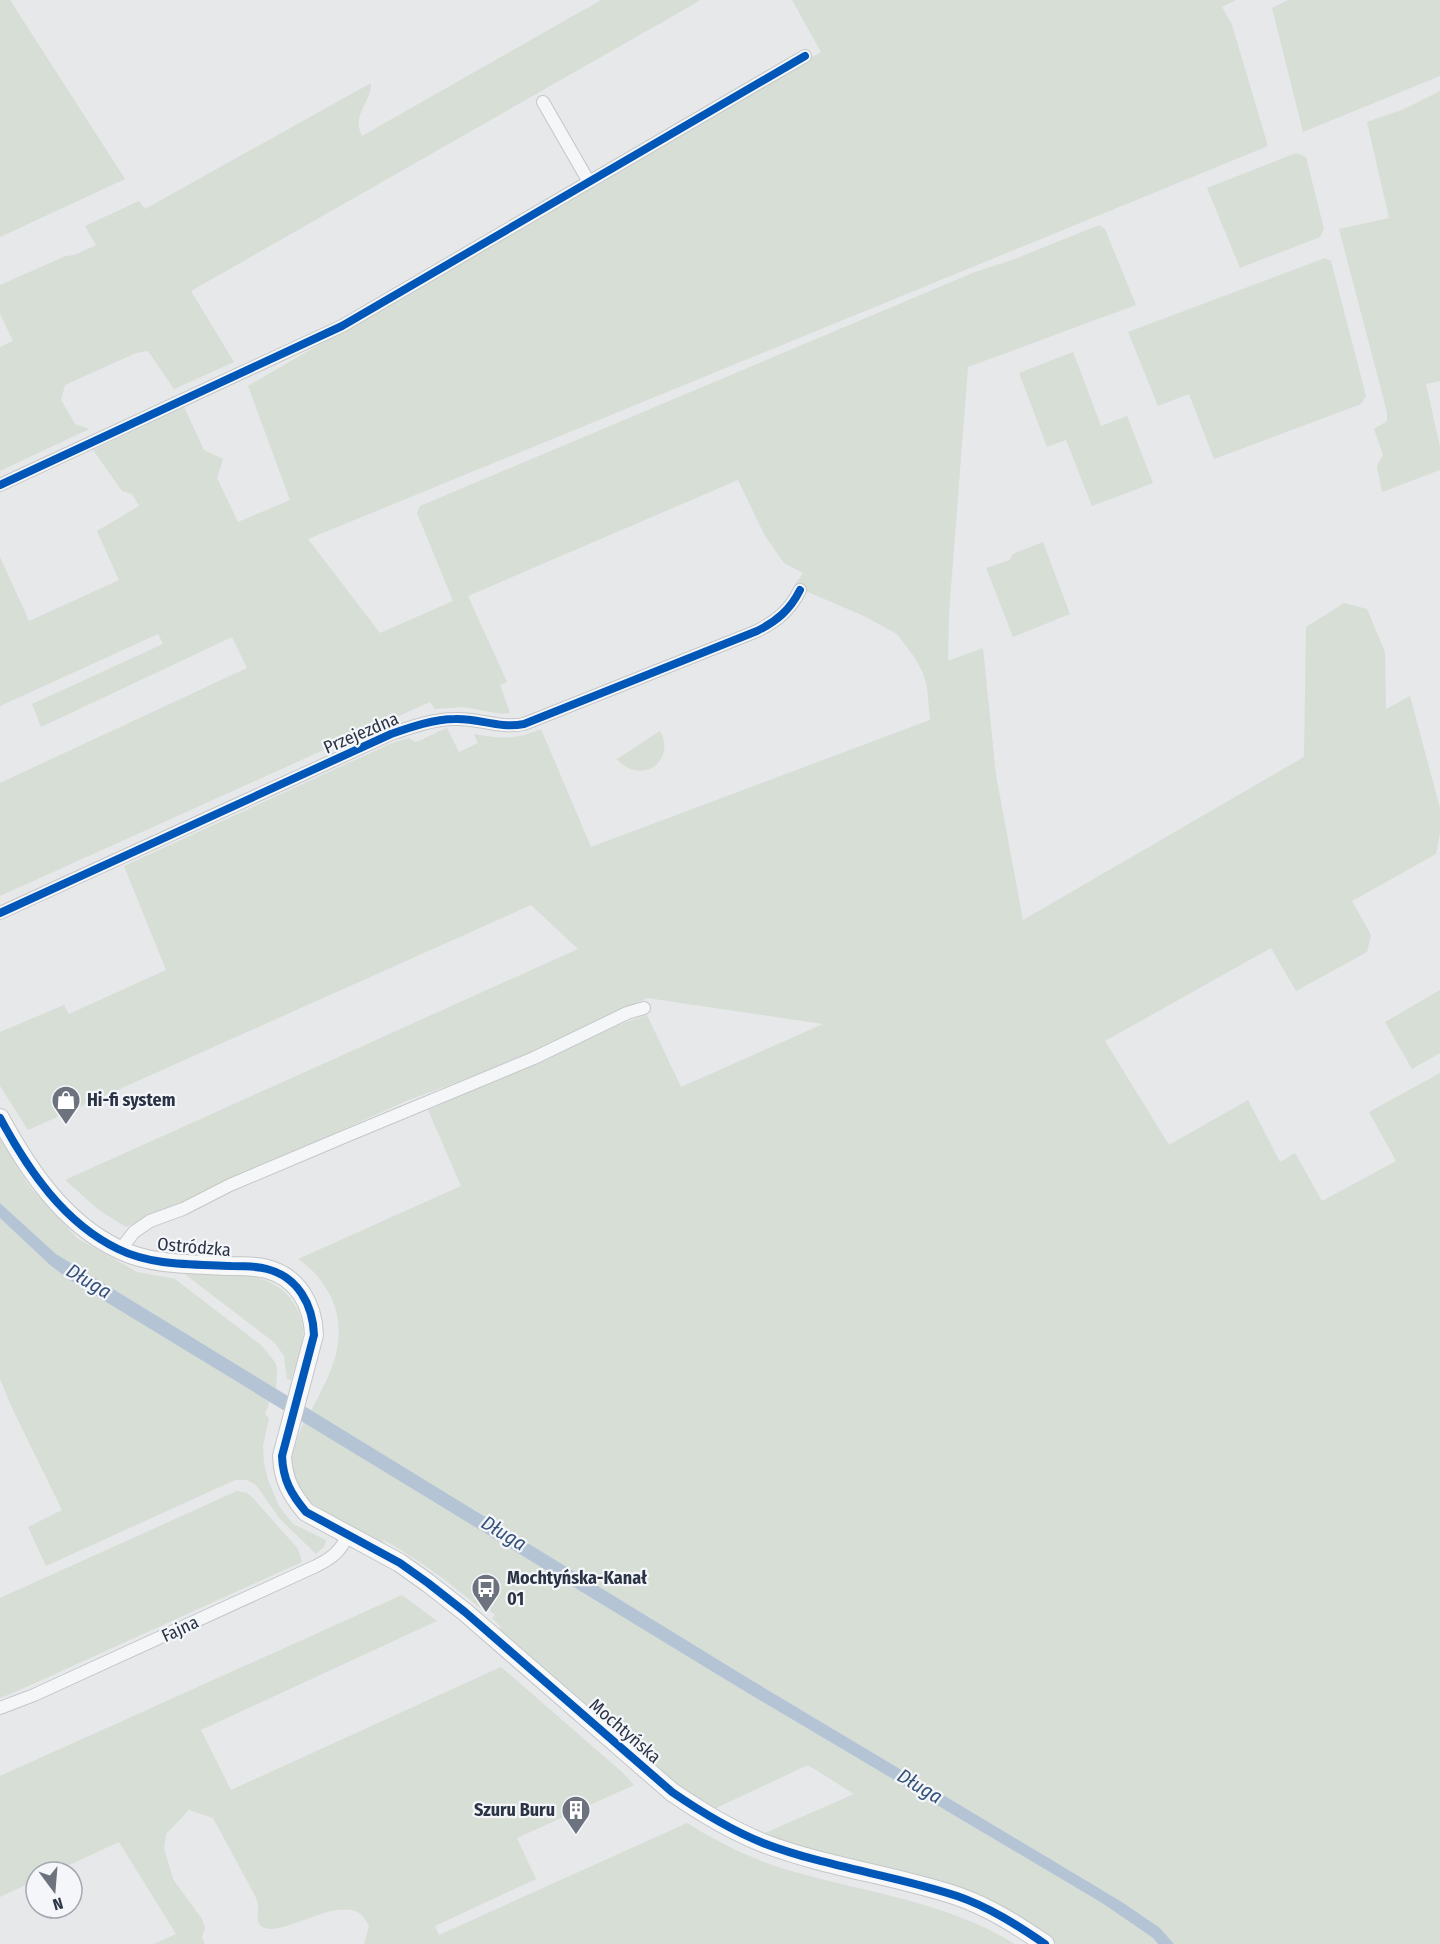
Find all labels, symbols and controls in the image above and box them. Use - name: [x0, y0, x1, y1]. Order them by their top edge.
- street label: Przejezdna: [320, 707, 402, 759]
- shop icon: Hi-fi system: [50, 1084, 82, 1126]
- place label: Hi-fi system: [87, 1089, 175, 1111]
- street label: Ostródzka: [156, 1233, 232, 1261]
- water label: Długa: [62, 1258, 116, 1304]
- water label: Długa: [477, 1510, 531, 1556]
- place label: Mochtyńska-Kanał 01: [507, 1567, 648, 1610]
- bus stop icon: Mochtyńska-Kanał 01: [470, 1572, 502, 1614]
- street label: Fajna: [158, 1611, 202, 1647]
- street label: Mochtyńska: [585, 1694, 665, 1768]
- water label: Długa: [893, 1763, 947, 1809]
- building icon: Szuru Buru: [560, 1794, 592, 1836]
- place label: Szuru Buru: [474, 1799, 555, 1821]
- north arrow: [24, 1860, 84, 1920]
- text: N: [51, 1893, 65, 1914]

